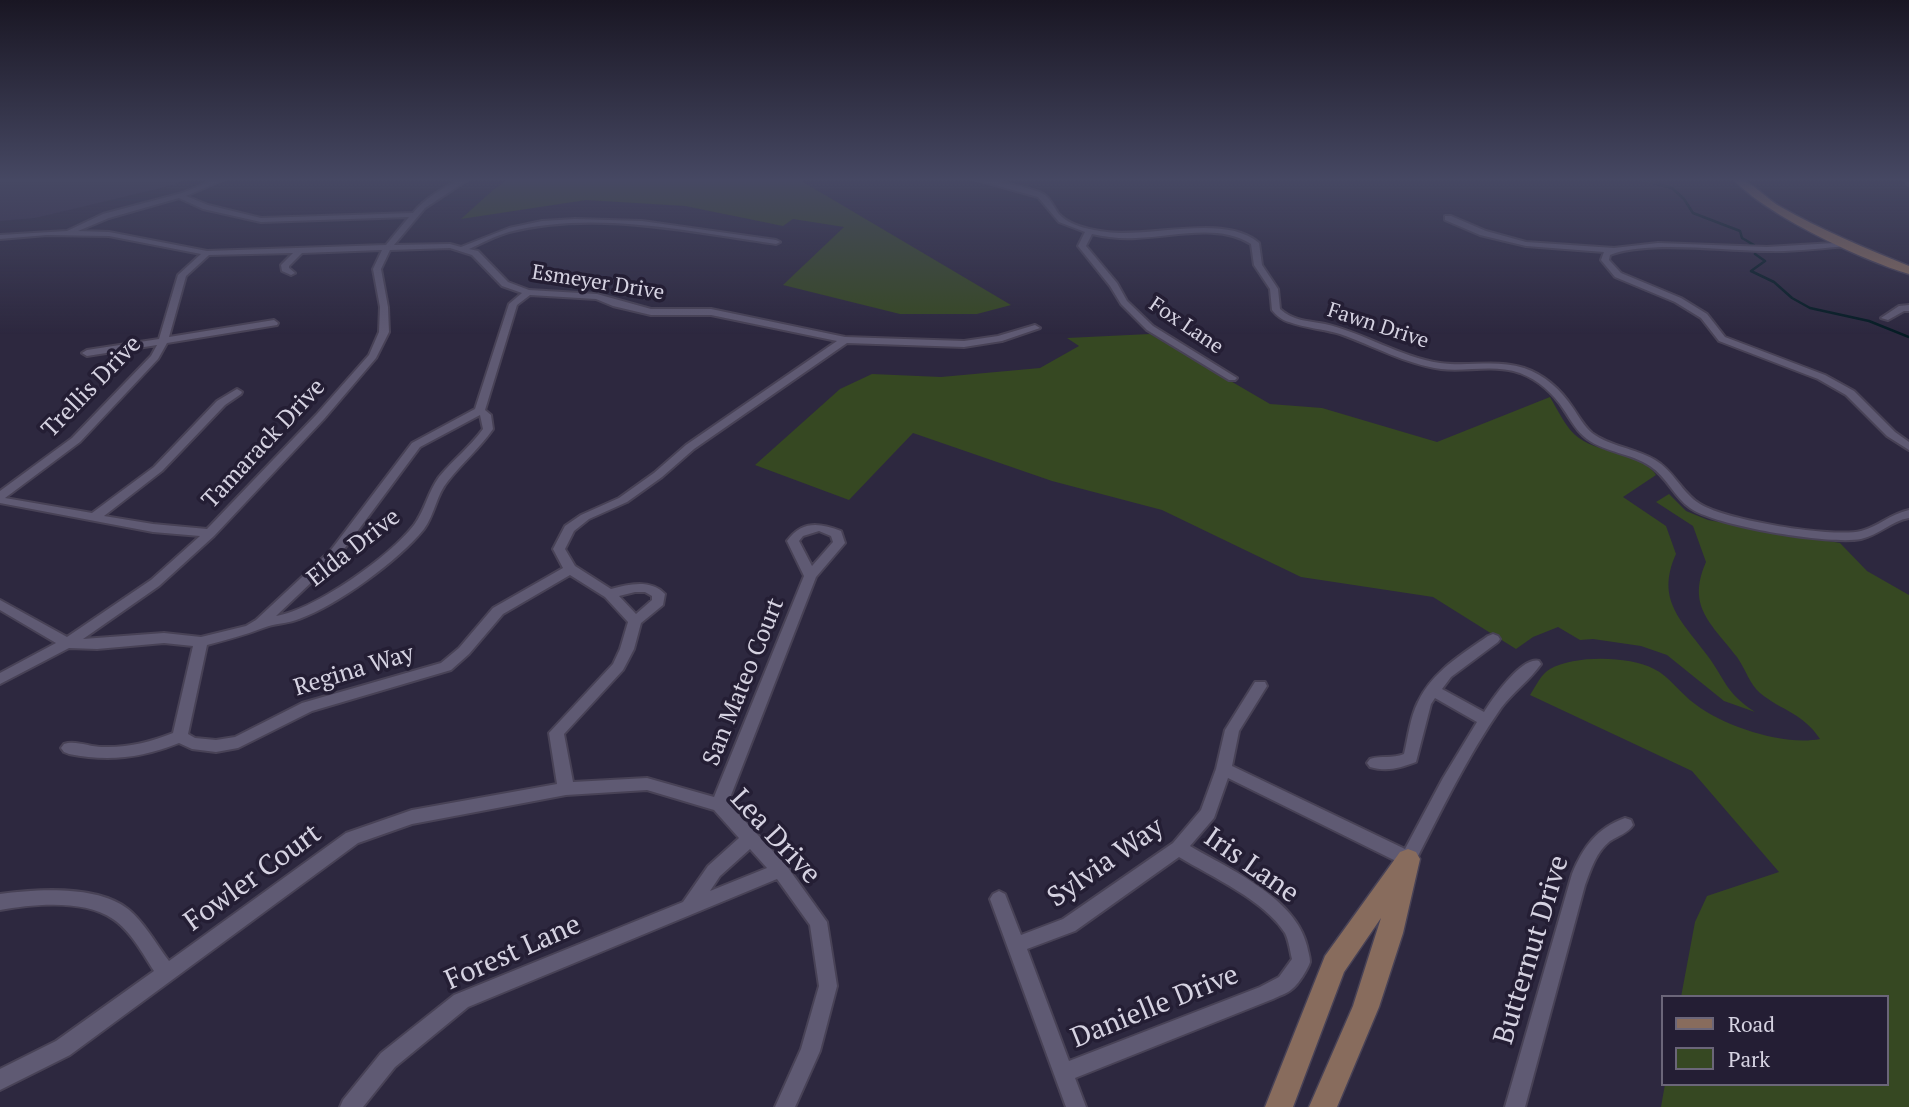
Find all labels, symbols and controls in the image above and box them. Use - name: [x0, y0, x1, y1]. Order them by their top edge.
- street label: Esmeyer Drive: [530, 260, 666, 306]
- street label: Fox Lane: [1144, 292, 1228, 360]
- street label: Fawn Drive: [1324, 298, 1432, 354]
- street label: Trellis Drive: [36, 330, 148, 444]
- street label: Tamarack Drive: [196, 373, 332, 515]
- street label: Elda Drive: [302, 503, 406, 593]
- street label: San Mateo Court: [697, 594, 791, 770]
- street label: Regina Way: [290, 639, 418, 703]
- street label: Lea Drive: [723, 783, 827, 891]
- street label: Sylvia Way: [1042, 811, 1170, 915]
- street label: Fowler Court: [178, 817, 328, 939]
- street label: Iris Lane: [1197, 821, 1305, 911]
- street label: Butternut Drive: [1487, 852, 1577, 1048]
- street label: Forest Lane: [440, 908, 586, 998]
- street label: Danielle Drive: [1066, 958, 1244, 1056]
- legend: [1660, 995, 1888, 1086]
- text: Road: [1728, 1010, 1775, 1038]
- text: Park: [1728, 1045, 1770, 1073]

